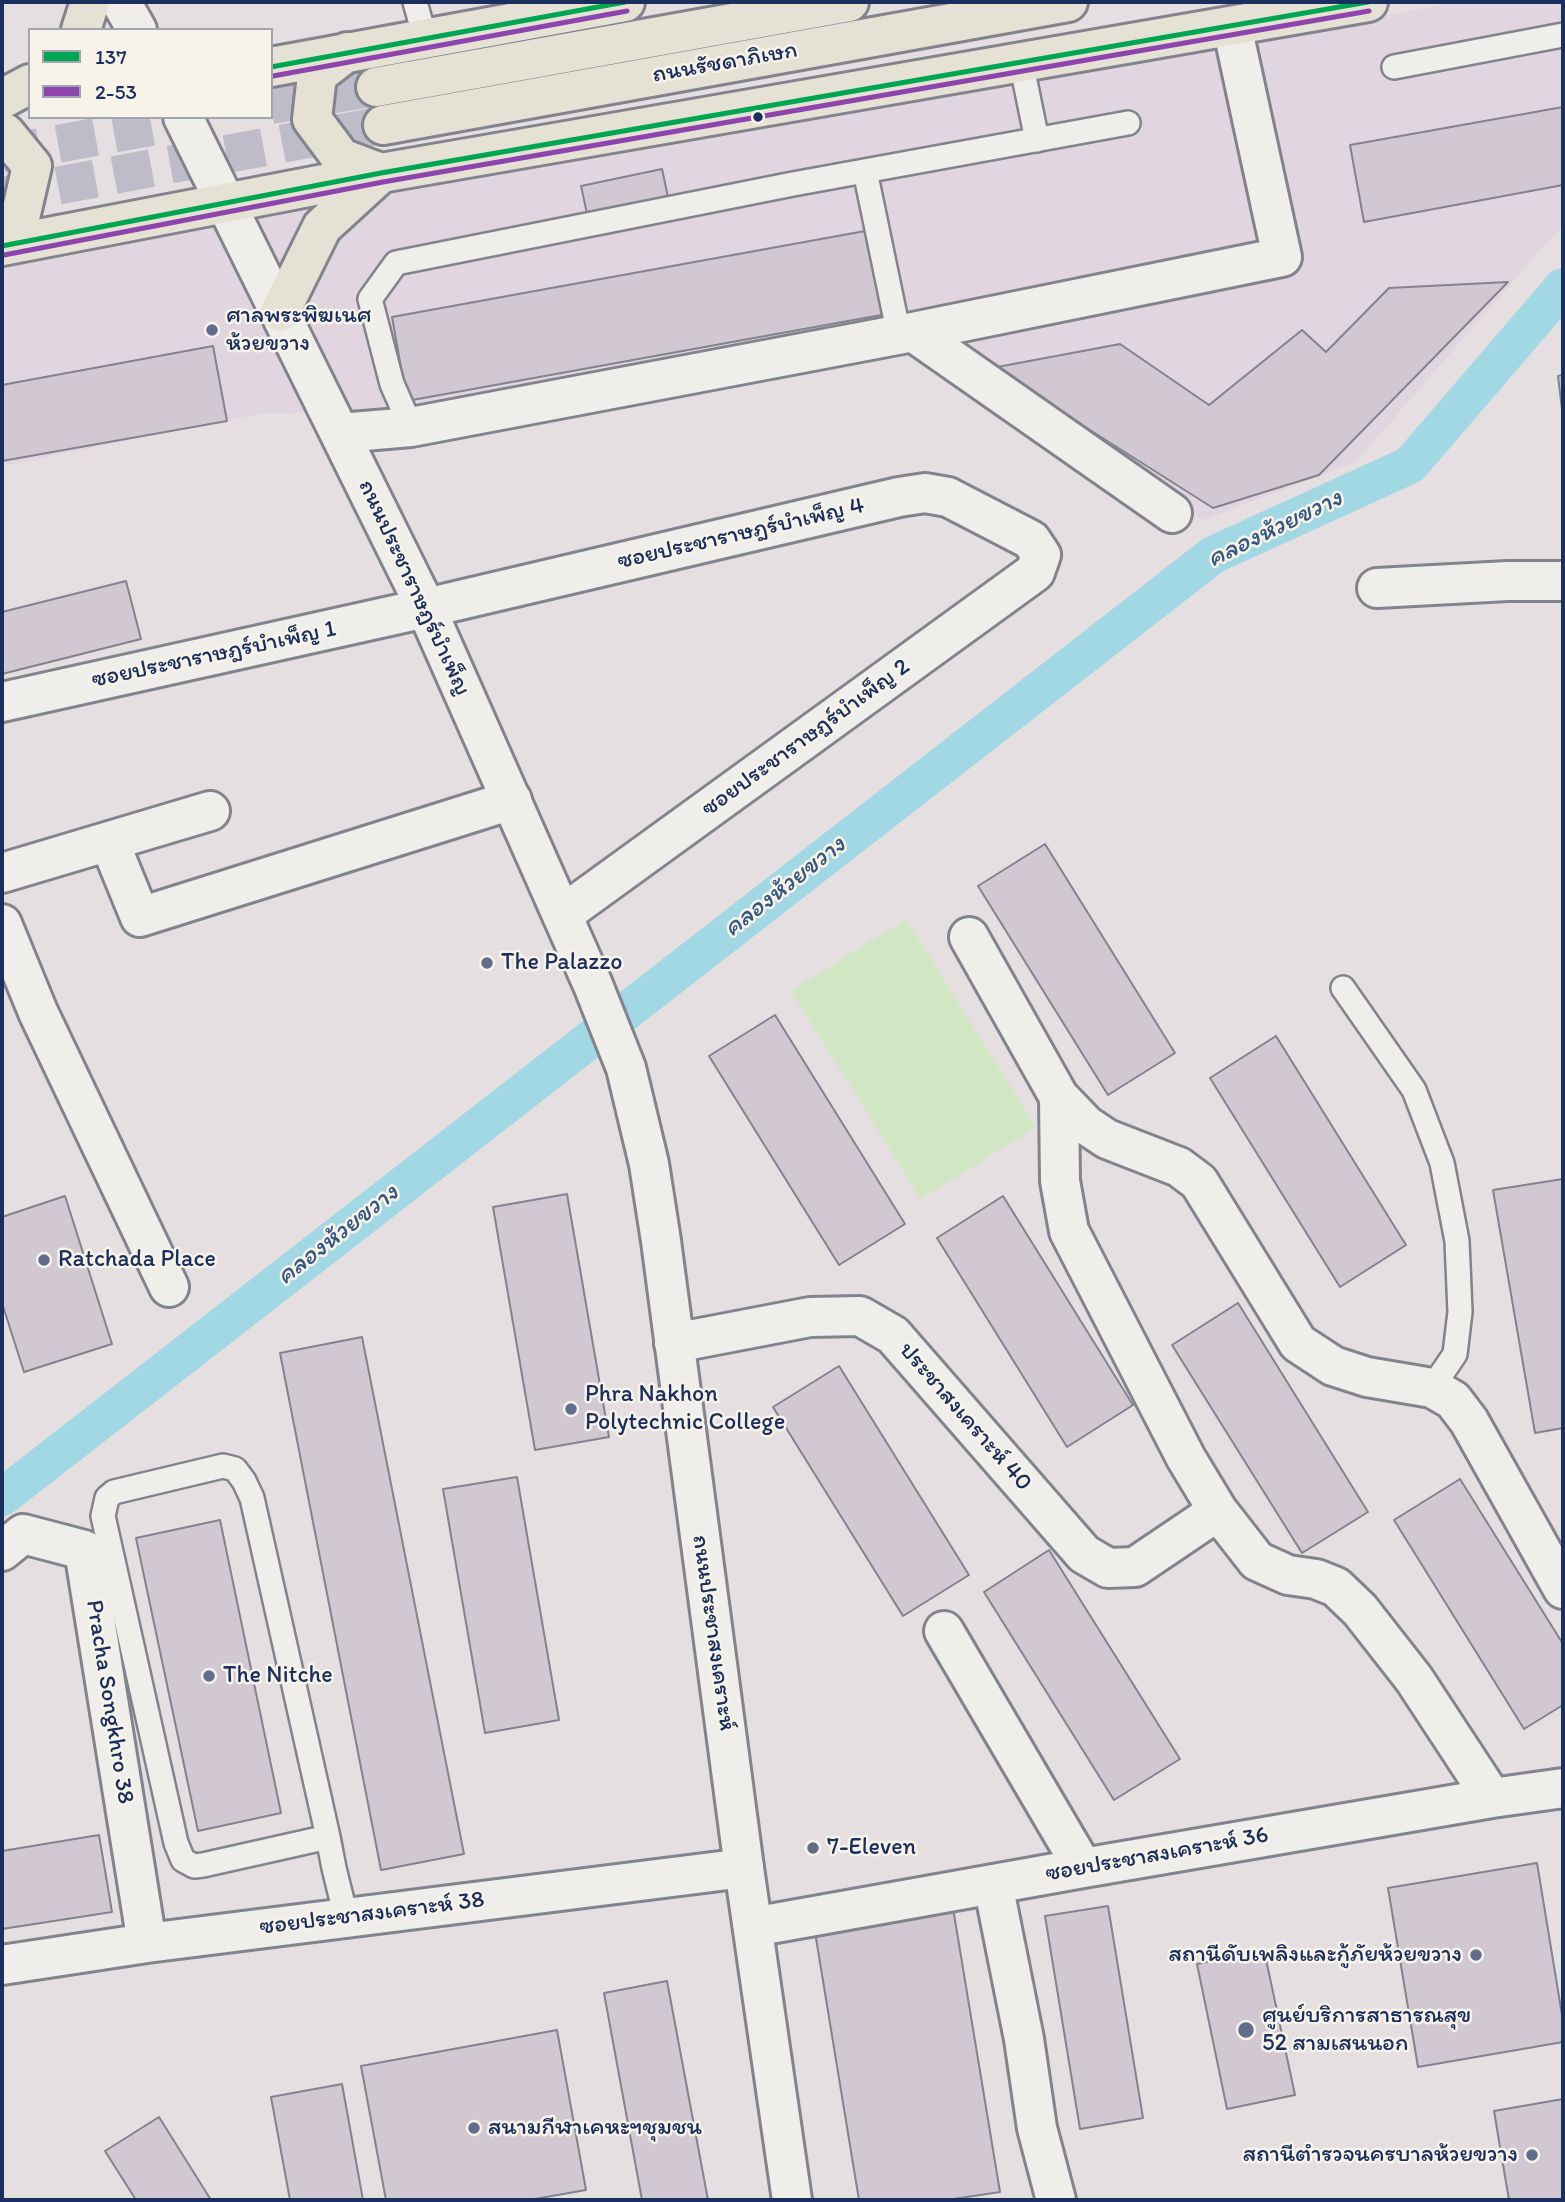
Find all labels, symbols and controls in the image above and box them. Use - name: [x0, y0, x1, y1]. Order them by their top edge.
- legend: [28, 28, 273, 119]
- street label: ถนนรัชดาภิเษก: [650, 36, 800, 90]
- text: 137: [95, 44, 127, 69]
- text: 2-53: [95, 79, 137, 104]
- unlabelled marker: [751, 110, 765, 124]
- place label: ศาลพระพิฆเนศ ห้วยขวาง: [226, 302, 372, 358]
- marker: ศาลพระพิฆเนศ ห้วยขวาง: [204, 322, 220, 338]
- street label: ถนนประชาราษฎร์บำเพ็ญ: [351, 475, 477, 701]
- water label: คลองห้วยขวาง: [1202, 483, 1348, 575]
- street label: ซอยประชาราษฎร์บำเพ็ญ 4: [615, 492, 867, 576]
- street label: ซอยประชาราษฎร์บำเพ็ญ 1: [89, 615, 339, 695]
- street label: ซอยประชาราษฎร์บำเพ็ญ 2: [696, 653, 916, 823]
- water label: คลองห้วยขวาง: [718, 830, 852, 944]
- place label: The Palazzo: [501, 949, 623, 977]
- marker: The Palazzo: [479, 955, 495, 971]
- water label: คลองห้วยขวาง: [271, 1178, 405, 1292]
- place label: Ratchada Place: [58, 1246, 216, 1274]
- marker: Ratchada Place: [36, 1252, 52, 1268]
- street label: ประชาสงเคราะห์ 40: [892, 1337, 1038, 1497]
- place label: Phra Nakhon Polytechnic College: [585, 1381, 785, 1437]
- marker: Phra Nakhon Polytechnic College: [563, 1401, 579, 1417]
- street label: ถนนประชาสงเคราะห์: [685, 1533, 741, 1733]
- street label: Pracha Songkhro 38: [79, 1598, 139, 1806]
- place label: The Nitche: [223, 1662, 333, 1690]
- marker: The Nitche: [201, 1668, 217, 1684]
- street label: ซอยประชาสงเคราะห์ 36: [1043, 1821, 1271, 1889]
- place label: 7-Eleven: [827, 1834, 916, 1862]
- marker: 7-Eleven: [805, 1840, 821, 1856]
- street label: ซอยประชาสงเคราะห์ 38: [258, 1886, 486, 1942]
- place label: สถานีดับเพลิงและกู้ภัยห้วยขวาง: [1169, 1941, 1462, 1969]
- marker: สถานีดับเพลิงและกู้ภัยห้วยขวาง: [1468, 1947, 1484, 1963]
- place label: ศูนย์บริการสาธารณสุข 52 สามเสนนอก: [1262, 2002, 1471, 2058]
- marker: ศูนย์บริการสาธารณสุข 52 สามเสนนอก: [1236, 2020, 1256, 2040]
- place label: สนามกีฬาเคหะฯชุมชน: [488, 2114, 702, 2142]
- marker: สนามกีฬาเคหะฯชุมชน: [466, 2120, 482, 2136]
- place label: สถานีตำรวจนครบาลห้วยขวาง: [1243, 2141, 1518, 2169]
- marker: สถานีตำรวจนครบาลห้วยขวาง: [1524, 2147, 1540, 2163]

